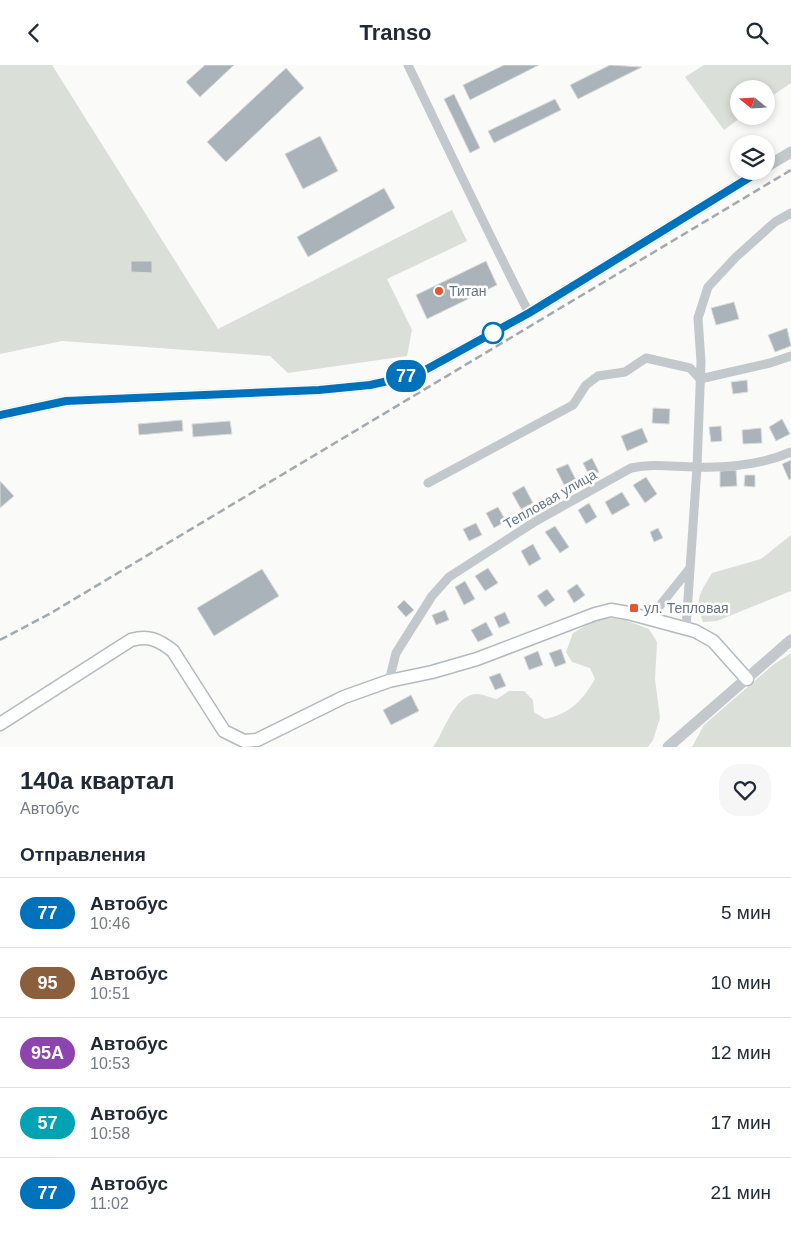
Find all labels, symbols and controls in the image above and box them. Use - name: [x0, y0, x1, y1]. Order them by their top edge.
- icon: back: [20, 19, 48, 47]
- icon: search: [743, 19, 771, 47]
- text: Transo: [359, 20, 432, 45]
- north arrow: [730, 80, 775, 125]
- map controls: [730, 80, 775, 180]
- button: layers: [730, 135, 775, 180]
- place label: Титан: [449, 283, 487, 299]
- marker: Титан: [433, 285, 445, 297]
- unlabelled marker: [482, 322, 504, 344]
- line badge: 77: [384, 360, 428, 392]
- text: 77: [396, 366, 416, 386]
- street label: Тепловая улица: [501, 466, 599, 532]
- place label: ул. Тепловая: [644, 600, 729, 616]
- marker: ул. Тепловая: [628, 602, 640, 614]
- button: heart: [719, 764, 771, 816]
- text: 140а квартал: [20, 767, 175, 794]
- text: Автобус: [20, 800, 80, 817]
- text: Отправления: [20, 844, 146, 865]
- text: Автобус: [90, 893, 168, 914]
- text: 5 мин: [721, 902, 771, 923]
- text: 77: [37, 903, 58, 923]
- text: 10:46: [90, 915, 130, 932]
- text: Автобус: [90, 963, 168, 984]
- text: 10 мин: [710, 972, 771, 993]
- text: 95: [37, 973, 58, 993]
- text: 10:51: [90, 985, 130, 1002]
- text: Автобус: [90, 1033, 168, 1054]
- text: 12 мин: [710, 1042, 771, 1063]
- text: 95А: [31, 1043, 64, 1063]
- text: 10:53: [90, 1055, 130, 1072]
- text: Автобус: [90, 1103, 168, 1124]
- text: 17 мин: [710, 1112, 771, 1133]
- text: 57: [37, 1113, 58, 1133]
- text: 10:58: [90, 1125, 130, 1142]
- text: Автобус: [90, 1173, 168, 1194]
- text: 21 мин: [710, 1182, 771, 1203]
- text: 77: [37, 1183, 58, 1203]
- text: 11:02: [90, 1195, 129, 1212]

